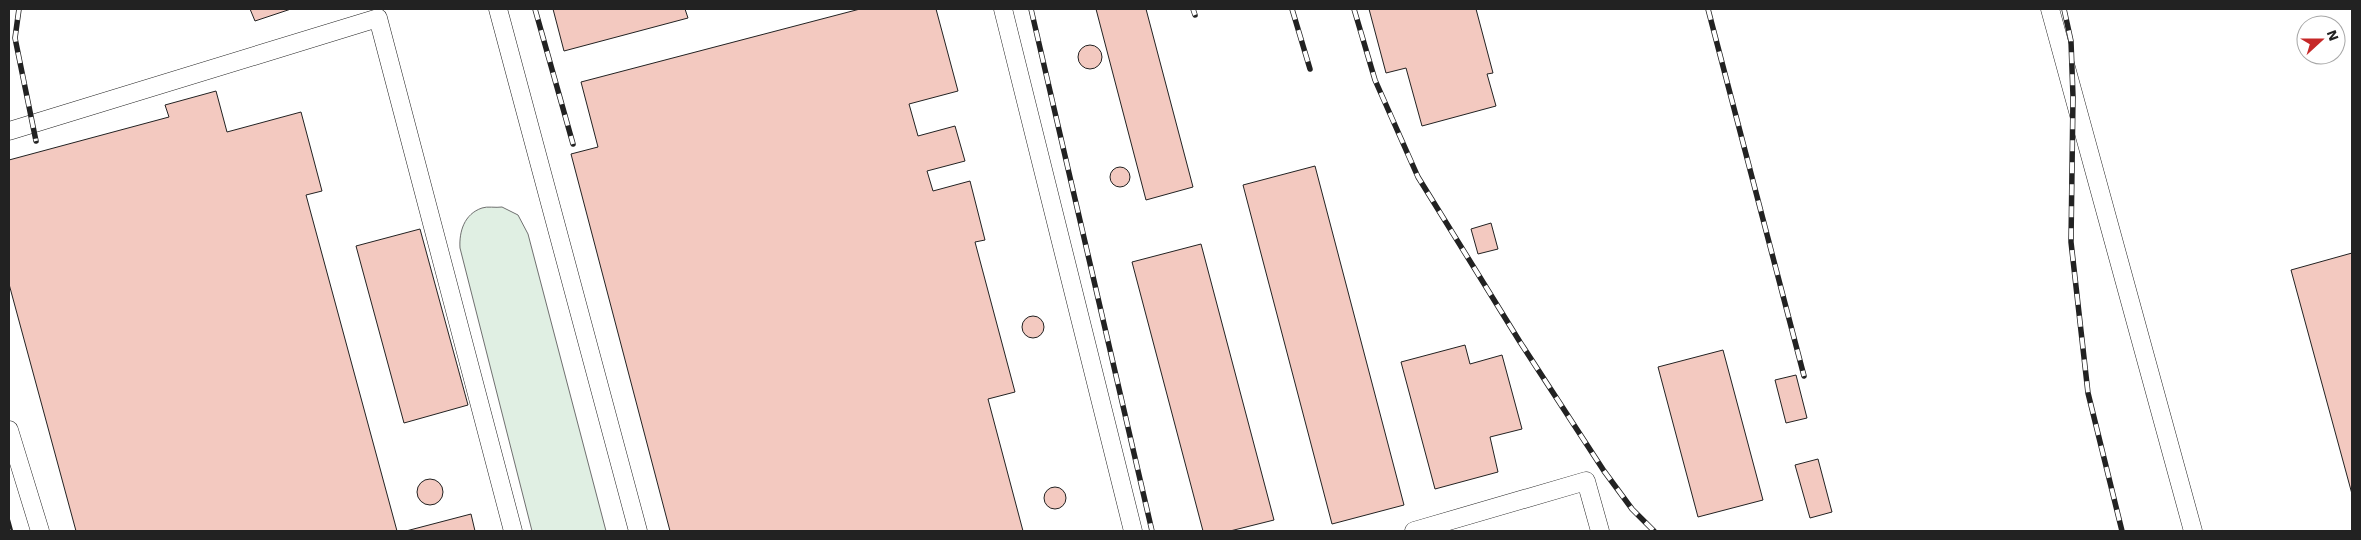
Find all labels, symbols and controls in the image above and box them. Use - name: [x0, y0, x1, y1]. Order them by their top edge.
- north arrow: [2296, 15, 2346, 65]
- text: N: [2324, 28, 2342, 43]

